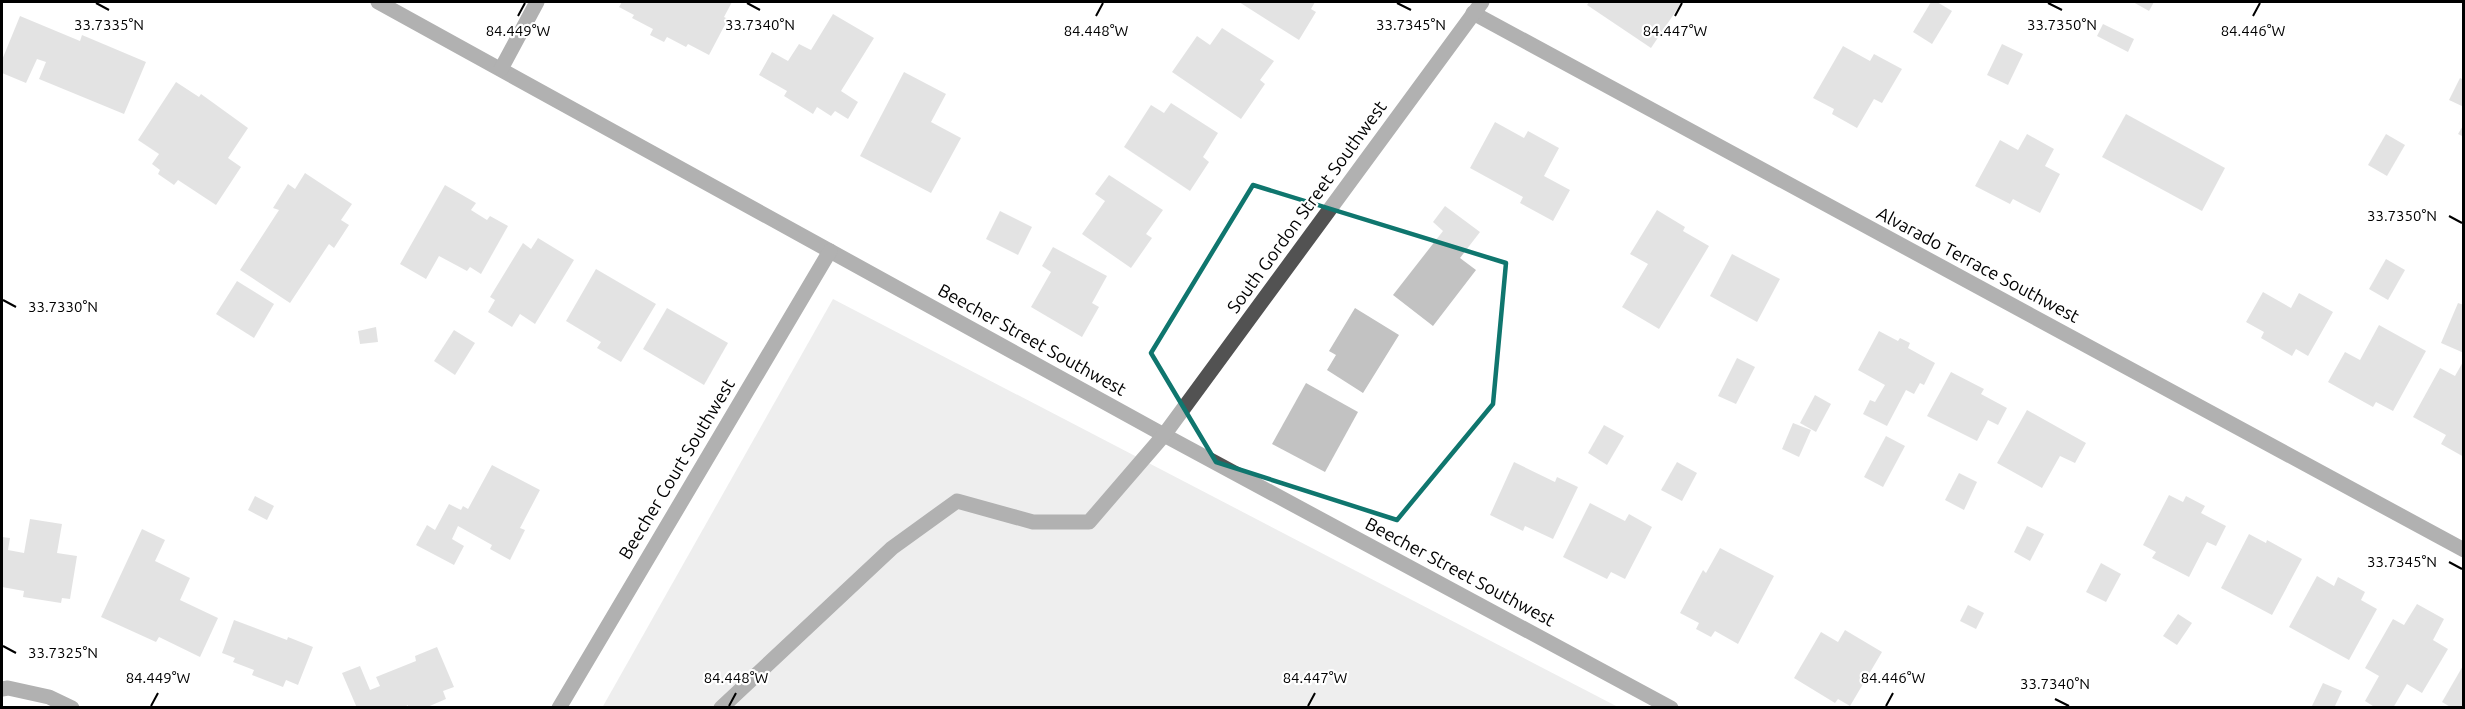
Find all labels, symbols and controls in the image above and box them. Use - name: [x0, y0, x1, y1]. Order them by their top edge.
- text: 33.7335°N: [74, 16, 144, 33]
- text: 33.7340°N: [725, 16, 795, 33]
- text: 33.7345°N: [1376, 16, 1446, 33]
- text: 33.7350°N: [2027, 16, 2097, 33]
- text: 84.449°W: [486, 22, 550, 39]
- text: 84.448°W: [1064, 22, 1128, 39]
- text: 84.447°W: [1643, 22, 1707, 39]
- text: 84.446°W: [2221, 22, 2285, 39]
- street label: South Gordon Street Southwest: [1223, 97, 1390, 316]
- street label: Alvarado Terrace Southwest: [1874, 202, 2083, 326]
- text: 33.7350°N: [2367, 207, 2437, 224]
- street label: Beecher Street Southwest: [935, 279, 1130, 399]
- text: 33.7330°N: [28, 298, 98, 315]
- street label: Beecher Court Southwest: [614, 375, 738, 562]
- street label: Beecher Street Southwest: [1362, 513, 1559, 630]
- text: 33.7345°N: [2367, 553, 2437, 570]
- text: 33.7325°N: [28, 644, 98, 661]
- text: 84.449°W: [126, 669, 190, 686]
- text: 84.448°W: [704, 669, 768, 686]
- text: 84.447°W: [1283, 669, 1347, 686]
- text: 84.446°W: [1861, 669, 1925, 686]
- text: 33.7340°N: [2020, 675, 2090, 692]

